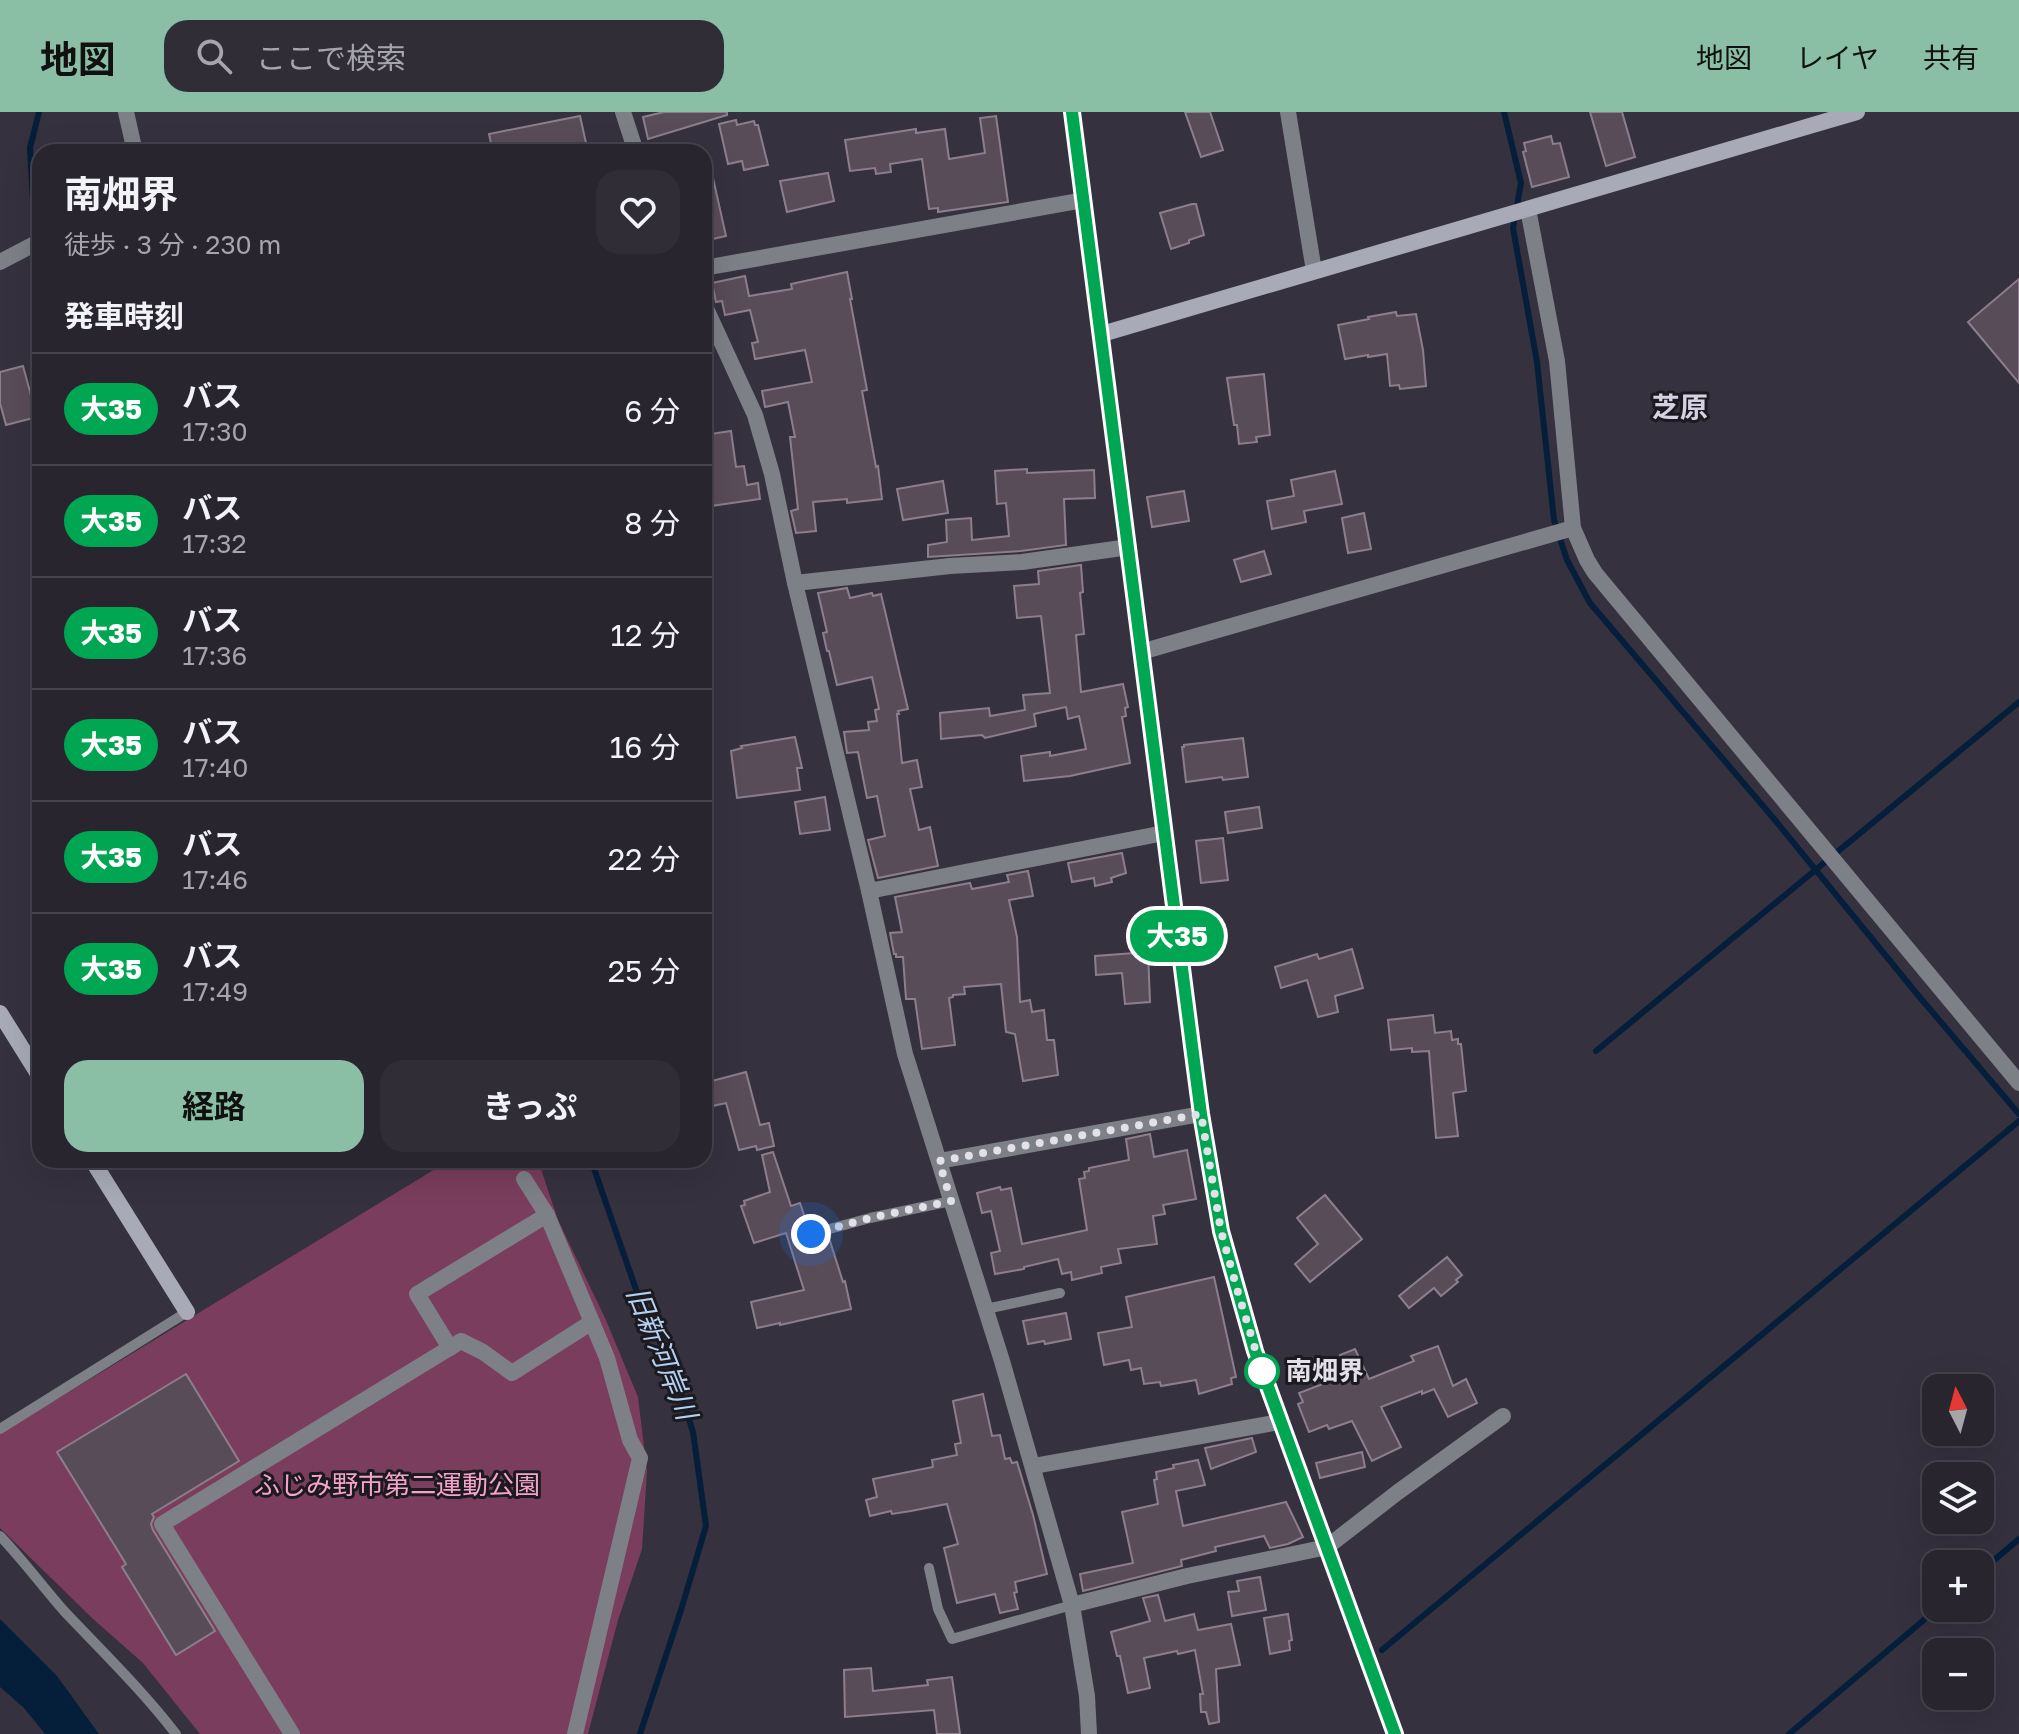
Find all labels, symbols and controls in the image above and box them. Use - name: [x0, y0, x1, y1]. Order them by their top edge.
- search box: [164, 20, 724, 92]
- icon: search: [192, 34, 236, 78]
- text: 地図: [40, 36, 116, 81]
- text: ここで検索: [256, 40, 406, 76]
- text: 地図: [1696, 41, 1752, 74]
- text: レイヤ: [1796, 41, 1879, 74]
- text: 共有: [1923, 41, 1979, 74]
- button: heart: [596, 170, 680, 254]
- text: 南畑界: [64, 171, 178, 216]
- text: 徒歩 · 3 分 · 230 m: [64, 229, 281, 260]
- text: 発車時刻: [64, 298, 184, 334]
- text: バス: [182, 378, 242, 414]
- district label: 芝原: [1652, 390, 1708, 423]
- text: 大35: [80, 392, 142, 425]
- text: 6 分: [624, 393, 680, 429]
- text: 17:30: [182, 416, 248, 447]
- text: バス: [182, 490, 242, 526]
- text: 大35: [80, 504, 142, 537]
- text: 8 分: [624, 505, 680, 541]
- text: 17:32: [182, 528, 247, 559]
- text: バス: [182, 602, 242, 638]
- text: 大35: [80, 616, 142, 649]
- text: 12 分: [611, 617, 680, 653]
- text: 17:36: [182, 640, 247, 671]
- text: バス: [182, 714, 242, 750]
- text: 大35: [80, 728, 142, 761]
- text: 16 分: [610, 729, 680, 765]
- text: 17:40: [182, 752, 248, 783]
- text: バス: [182, 826, 242, 862]
- text: 大35: [80, 840, 142, 873]
- text: 22 分: [608, 841, 680, 877]
- text: 17:46: [182, 864, 248, 895]
- line badge: 大35: [1131, 910, 1223, 962]
- text: 大35: [1146, 919, 1208, 952]
- text: バス: [182, 938, 242, 974]
- text: 大35: [80, 952, 142, 985]
- text: 25 分: [608, 953, 680, 989]
- text: 17:49: [182, 976, 248, 1007]
- button: 経路: [64, 1060, 364, 1152]
- button: きっぷ: [380, 1060, 680, 1152]
- your location: [791, 1214, 831, 1254]
- water label: 旧新河岸川: [621, 1282, 705, 1427]
- marker: 南畑界: [1245, 1354, 1279, 1388]
- place label: 南畑界: [1286, 1355, 1364, 1386]
- north arrow: [1922, 1374, 1994, 1446]
- map controls: [1922, 1374, 1994, 1710]
- button: layers: [1922, 1462, 1994, 1534]
- park label: ふじみ野市第二運動公園: [254, 1469, 540, 1500]
- button: +: [1922, 1550, 1994, 1622]
- button: −: [1922, 1638, 1994, 1710]

